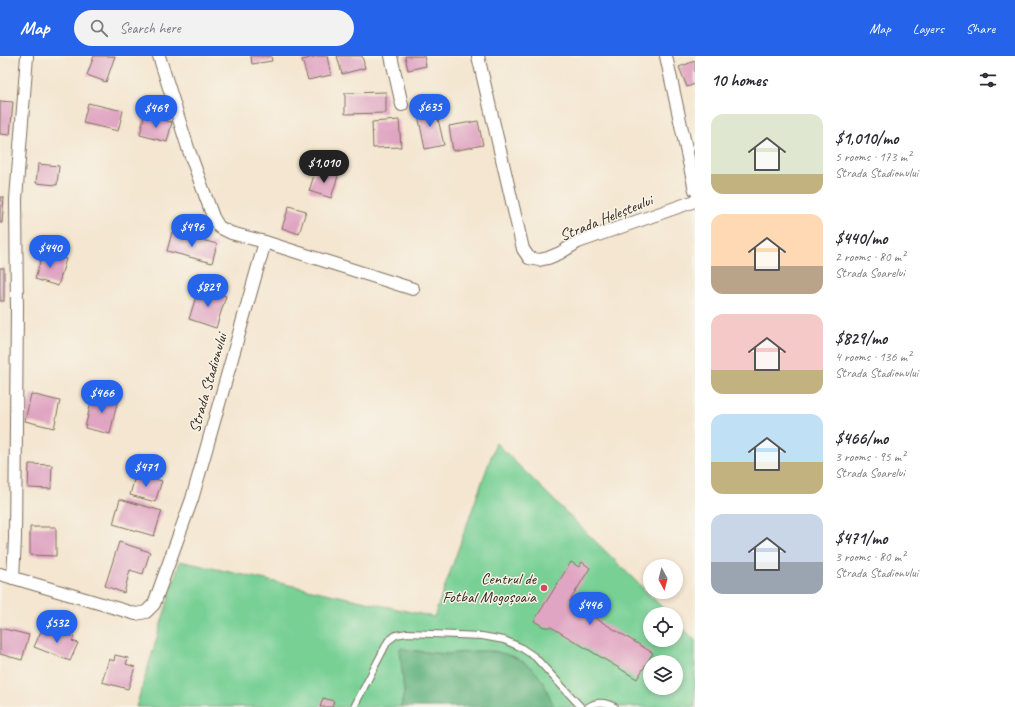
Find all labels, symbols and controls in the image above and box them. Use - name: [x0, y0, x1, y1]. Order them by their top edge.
- search box: [74, 10, 354, 46]
- text: Map: [20, 16, 50, 40]
- icon: search: [88, 17, 110, 39]
- text: Search here: [120, 19, 181, 38]
- text: Map: [869, 20, 891, 37]
- text: Layers: [913, 20, 944, 37]
- text: Share: [966, 20, 995, 37]
- icon: filters: [977, 69, 999, 91]
- text: 10 homes: [711, 70, 767, 91]
- pin: $635: [406, 94, 454, 128]
- pin: $469: [132, 95, 180, 129]
- text: $635: [418, 99, 442, 115]
- text: $469: [144, 100, 168, 116]
- text: $1,010/mo: [835, 128, 898, 149]
- icon: home: [743, 130, 791, 178]
- text: 5 rooms · 173 m²: [835, 149, 911, 165]
- pin: $1,010: [291, 150, 357, 184]
- text: $1,010: [308, 155, 340, 171]
- text: Strada Stadionului: [835, 165, 918, 181]
- street label: Strada Heleșteului: [557, 190, 657, 246]
- pin: $496: [168, 214, 216, 248]
- text: $496: [180, 219, 204, 235]
- text: $440/mo: [835, 228, 887, 249]
- icon: home: [743, 230, 791, 278]
- pin: $440: [26, 235, 74, 269]
- text: $440: [38, 240, 62, 256]
- text: 2 rooms · 80 m²: [835, 249, 905, 265]
- text: Strada Soarelui: [835, 265, 905, 281]
- pin: $829: [184, 274, 232, 308]
- text: $829: [196, 279, 220, 295]
- text: $829/mo: [835, 328, 887, 349]
- street label: Strada Stadionului: [184, 329, 232, 435]
- icon: home: [743, 330, 791, 378]
- text: 4 rooms · 136 m²: [835, 349, 911, 365]
- text: Strada Stadionului: [835, 365, 918, 381]
- pin: $466: [78, 380, 126, 414]
- text: $466: [90, 385, 114, 401]
- text: $466/mo: [835, 428, 888, 449]
- icon: home: [743, 430, 791, 478]
- text: 3 rooms · 95 m²: [835, 449, 905, 465]
- pin: $471: [122, 454, 170, 488]
- text: $471: [134, 459, 158, 475]
- text: Strada Soarelui: [835, 465, 905, 481]
- text: $471/mo: [835, 528, 887, 549]
- icon: home: [743, 530, 791, 578]
- text: 3 rooms · 80 m²: [835, 549, 905, 565]
- north arrow: [643, 559, 683, 599]
- map controls: [643, 559, 683, 695]
- text: Strada Stadionului: [835, 565, 918, 581]
- place label: Centrul de Fotbal Mogoșoaia: [442, 569, 538, 607]
- marker: Centrul de Fotbal Mogoșoaia: [539, 583, 549, 593]
- pin: $446: [566, 592, 614, 626]
- text: $446: [578, 597, 602, 613]
- button: locate: [643, 607, 683, 647]
- pin: $532: [33, 610, 81, 644]
- text: $532: [45, 615, 69, 631]
- button: layers: [643, 655, 683, 695]

